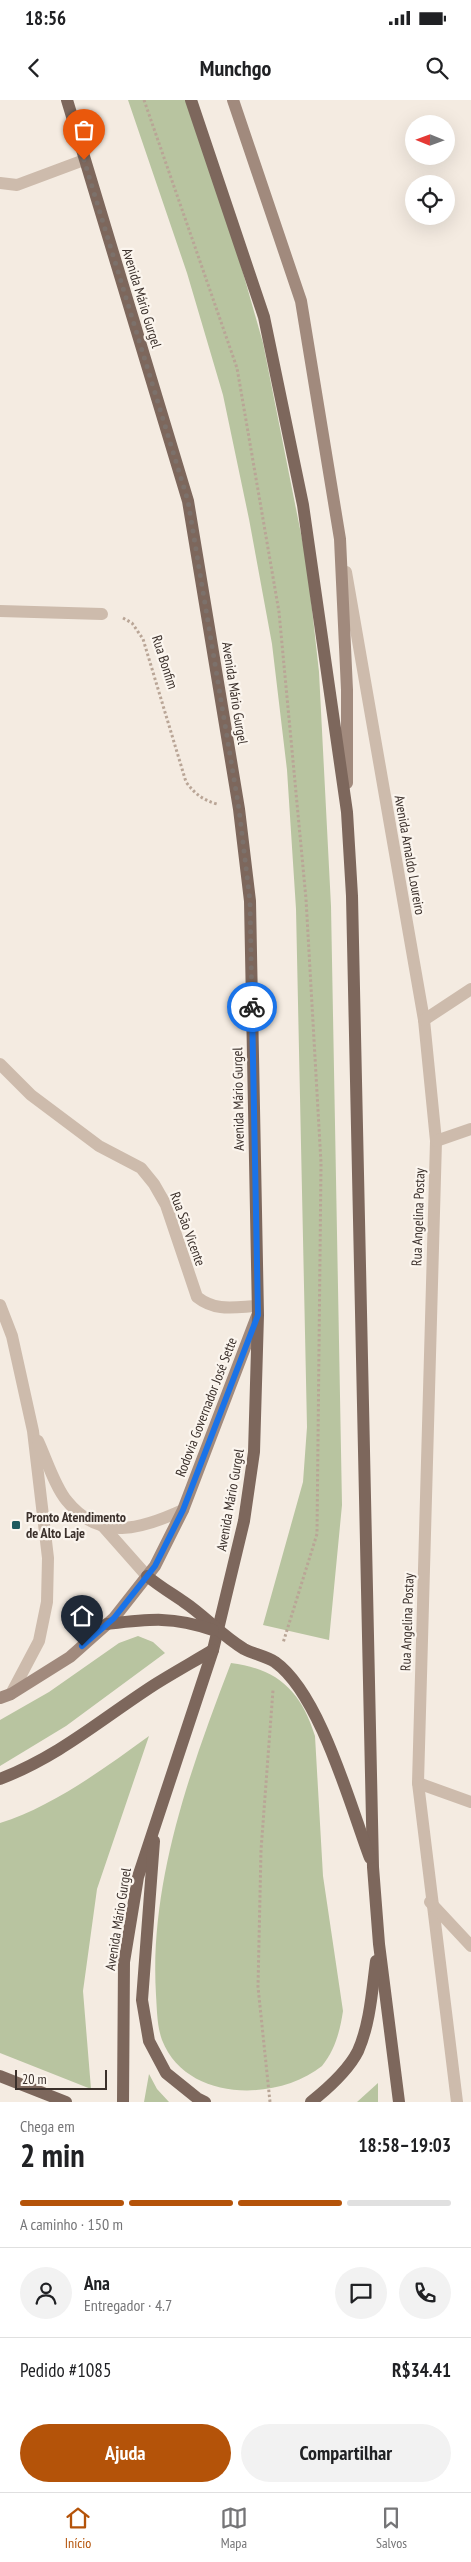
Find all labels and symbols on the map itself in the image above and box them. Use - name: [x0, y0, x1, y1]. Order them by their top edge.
- pin: [63, 109, 105, 160]
- north arrow: [405, 115, 455, 165]
- street label: Avenida Mário Gurgel: [118, 246, 166, 351]
- street label: Rua Bonfim: [148, 633, 182, 691]
- street label: Avenida Mário Gurgel: [218, 640, 252, 746]
- street label: Avenida Arnaldo Loureiro: [391, 794, 429, 916]
- courier: [227, 982, 277, 1032]
- street label: Avenida Mário Gurgel: [228, 1046, 248, 1151]
- street label: Rua Angelina Postay: [407, 1167, 429, 1266]
- street label: Rua São Vicente: [166, 1190, 210, 1269]
- street label: Rodovia Governador José Sette: [171, 1335, 241, 1479]
- street label: Avenida Mário Gurgel: [212, 1447, 248, 1553]
- place label: Pronto Atendimento de Alto Laje: [26, 1508, 126, 1542]
- marker: Pronto Atendimento de Alto Laje: [10, 1519, 22, 1531]
- street label: Rua Angelina Postay: [396, 1572, 418, 1671]
- pin: [61, 1595, 103, 1646]
- street label: Avenida Mário Gurgel: [101, 1866, 135, 1972]
- scale bar: [15, 2067, 108, 2090]

